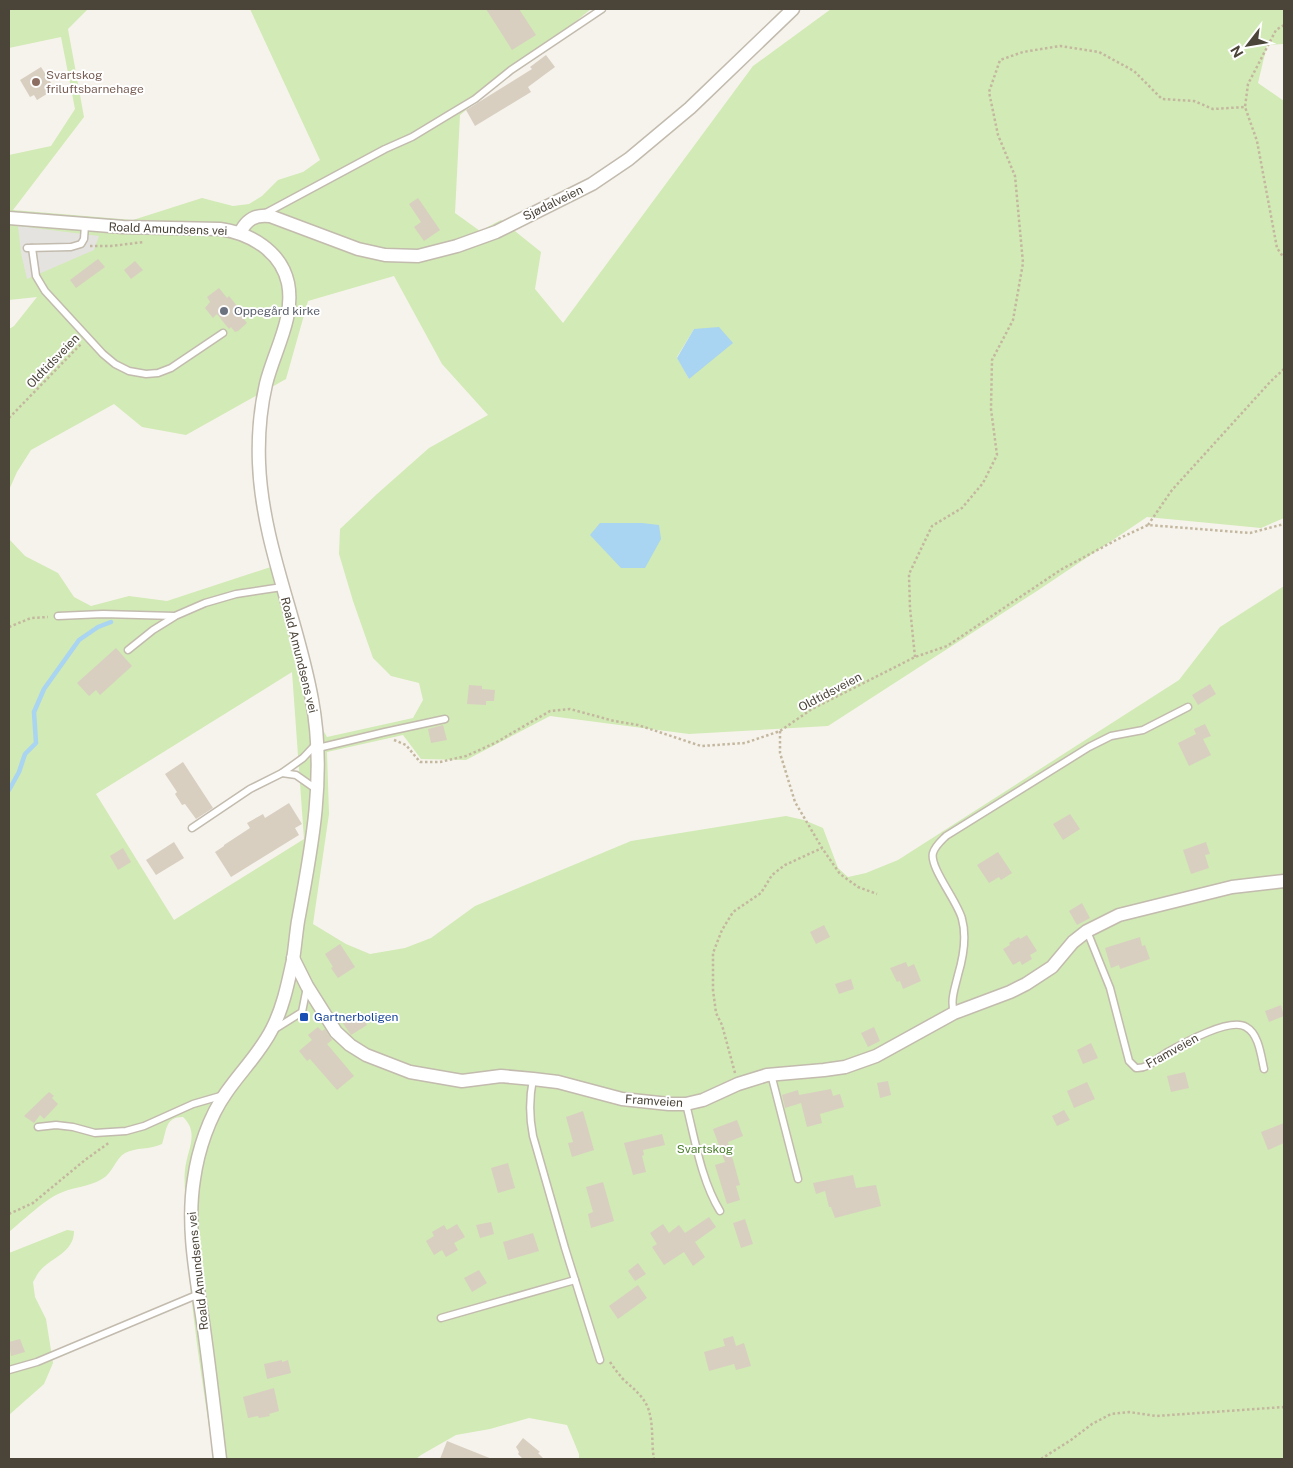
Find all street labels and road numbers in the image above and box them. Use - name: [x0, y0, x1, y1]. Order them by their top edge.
- street label: Sjødalveien: [521, 182, 585, 224]
- street label: Roald Amundsens vei: [108, 220, 228, 238]
- street label: Oldtidsveien: [24, 331, 82, 391]
- street label: Roald Amundsens vei: [278, 596, 320, 714]
- street label: Oldtidsveien: [796, 669, 864, 714]
- street label: Framveien: [1143, 1031, 1201, 1071]
- street label: Framveien: [625, 1092, 683, 1110]
- street label: Roald Amundsens vei: [185, 1211, 211, 1331]

